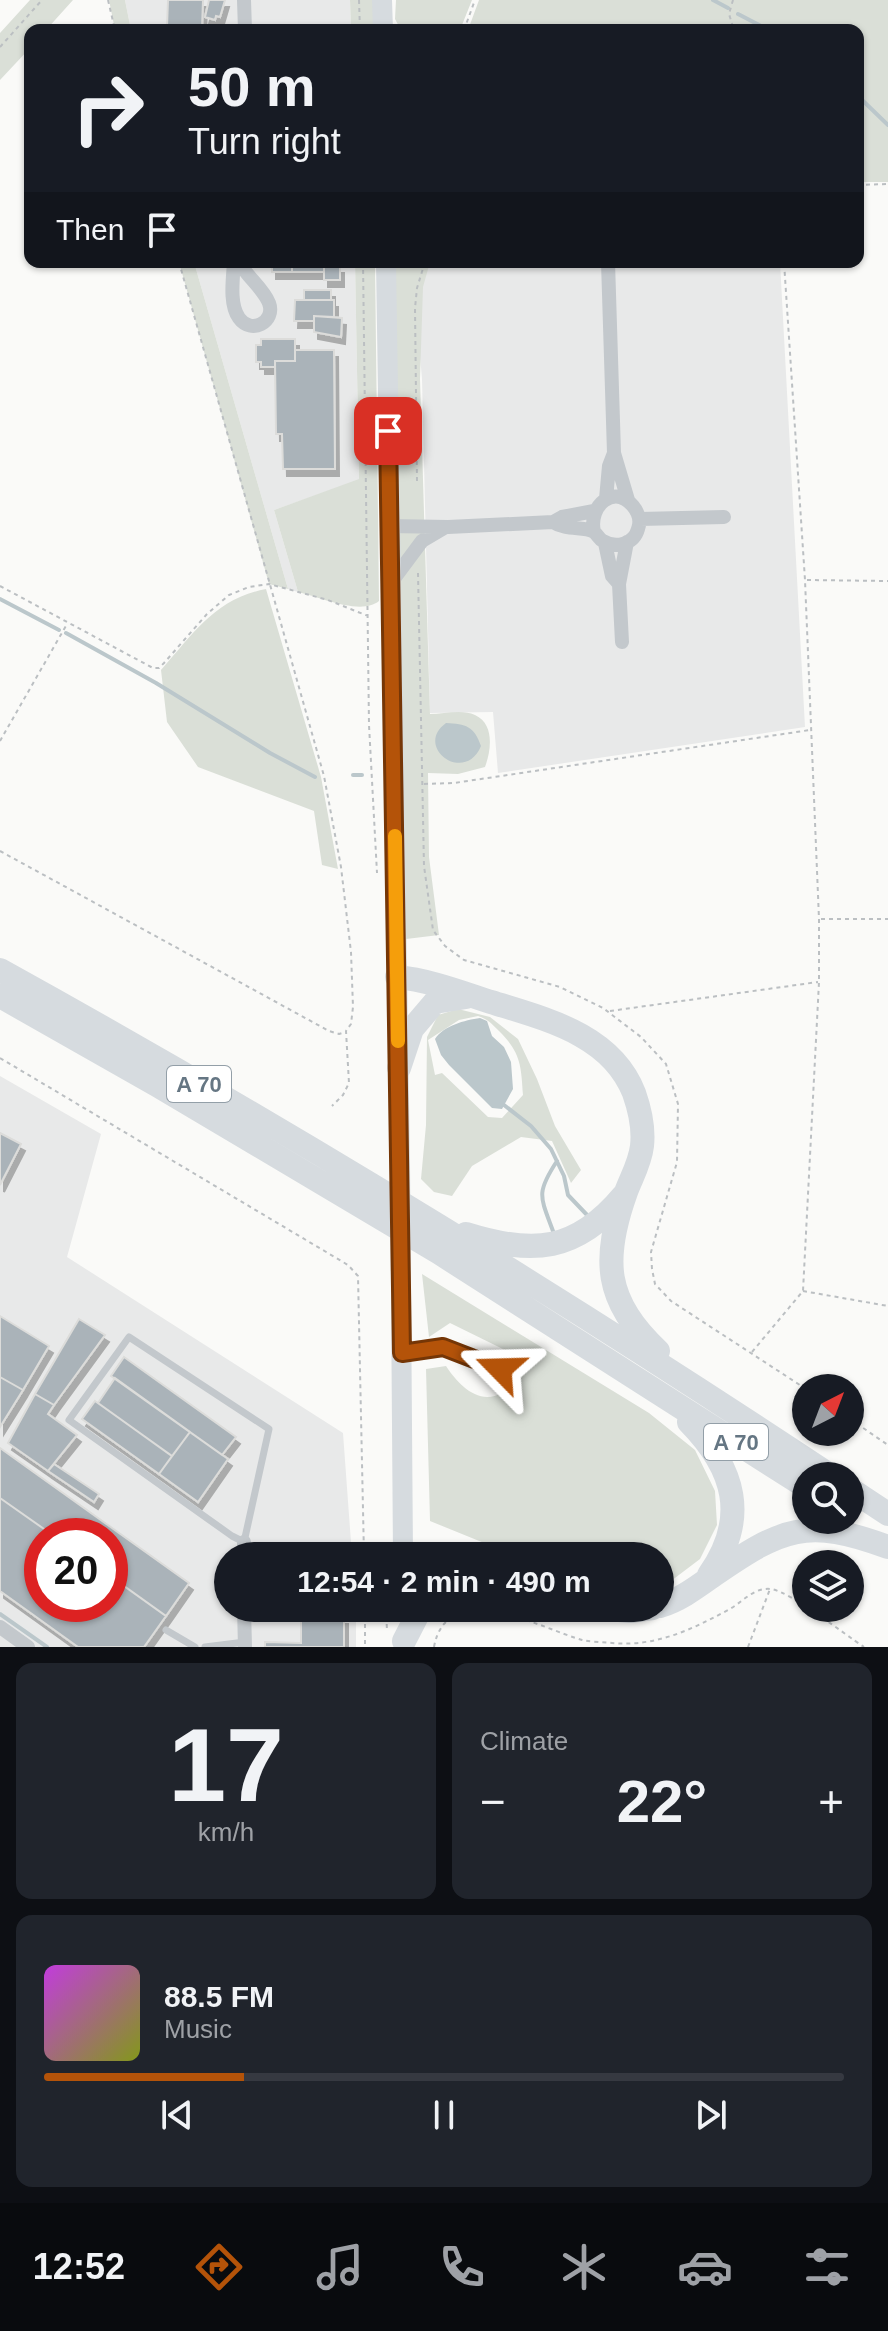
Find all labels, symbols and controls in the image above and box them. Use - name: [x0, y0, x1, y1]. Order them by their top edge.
- text: 50 m: [188, 55, 316, 118]
- icon: right: [56, 56, 160, 160]
- text: Turn right: [188, 121, 341, 162]
- icon: arrive: [140, 208, 184, 252]
- text: Then: [56, 213, 124, 246]
- pin: [354, 397, 422, 465]
- icon: arrive: [366, 409, 410, 453]
- road number: A 70: [167, 1066, 231, 1102]
- position arrow: [458, 1327, 542, 1411]
- north arrow: [792, 1374, 864, 1446]
- map controls: [792, 1374, 864, 1622]
- road number: A 70: [704, 1424, 768, 1460]
- button: search: [792, 1462, 864, 1534]
- speed limit sign: 20: [24, 1518, 128, 1622]
- button: layers: [792, 1550, 864, 1622]
- text: 12:54 · 2 min · 490 m: [297, 1565, 591, 1598]
- text: 17: [168, 1707, 284, 1823]
- text: Climate: [480, 1726, 568, 1756]
- text: 22°: [617, 1768, 707, 1835]
- text: −: [480, 1777, 506, 1826]
- text: +: [818, 1777, 844, 1826]
- text: km/h: [198, 1817, 254, 1847]
- text: 88.5 FM: [164, 1980, 274, 2013]
- text: Music: [164, 2014, 232, 2044]
- icon: previous: [155, 2093, 199, 2137]
- icon: pause: [422, 2093, 466, 2137]
- icon: next: [689, 2093, 733, 2137]
- icon: directions: [191, 2239, 247, 2295]
- icon: music: [312, 2239, 368, 2295]
- icon: phone: [434, 2239, 490, 2295]
- icon: climate: [556, 2239, 612, 2295]
- icon: car: [677, 2239, 733, 2295]
- icon: filters: [799, 2239, 855, 2295]
- text: 12:52: [33, 2246, 125, 2287]

